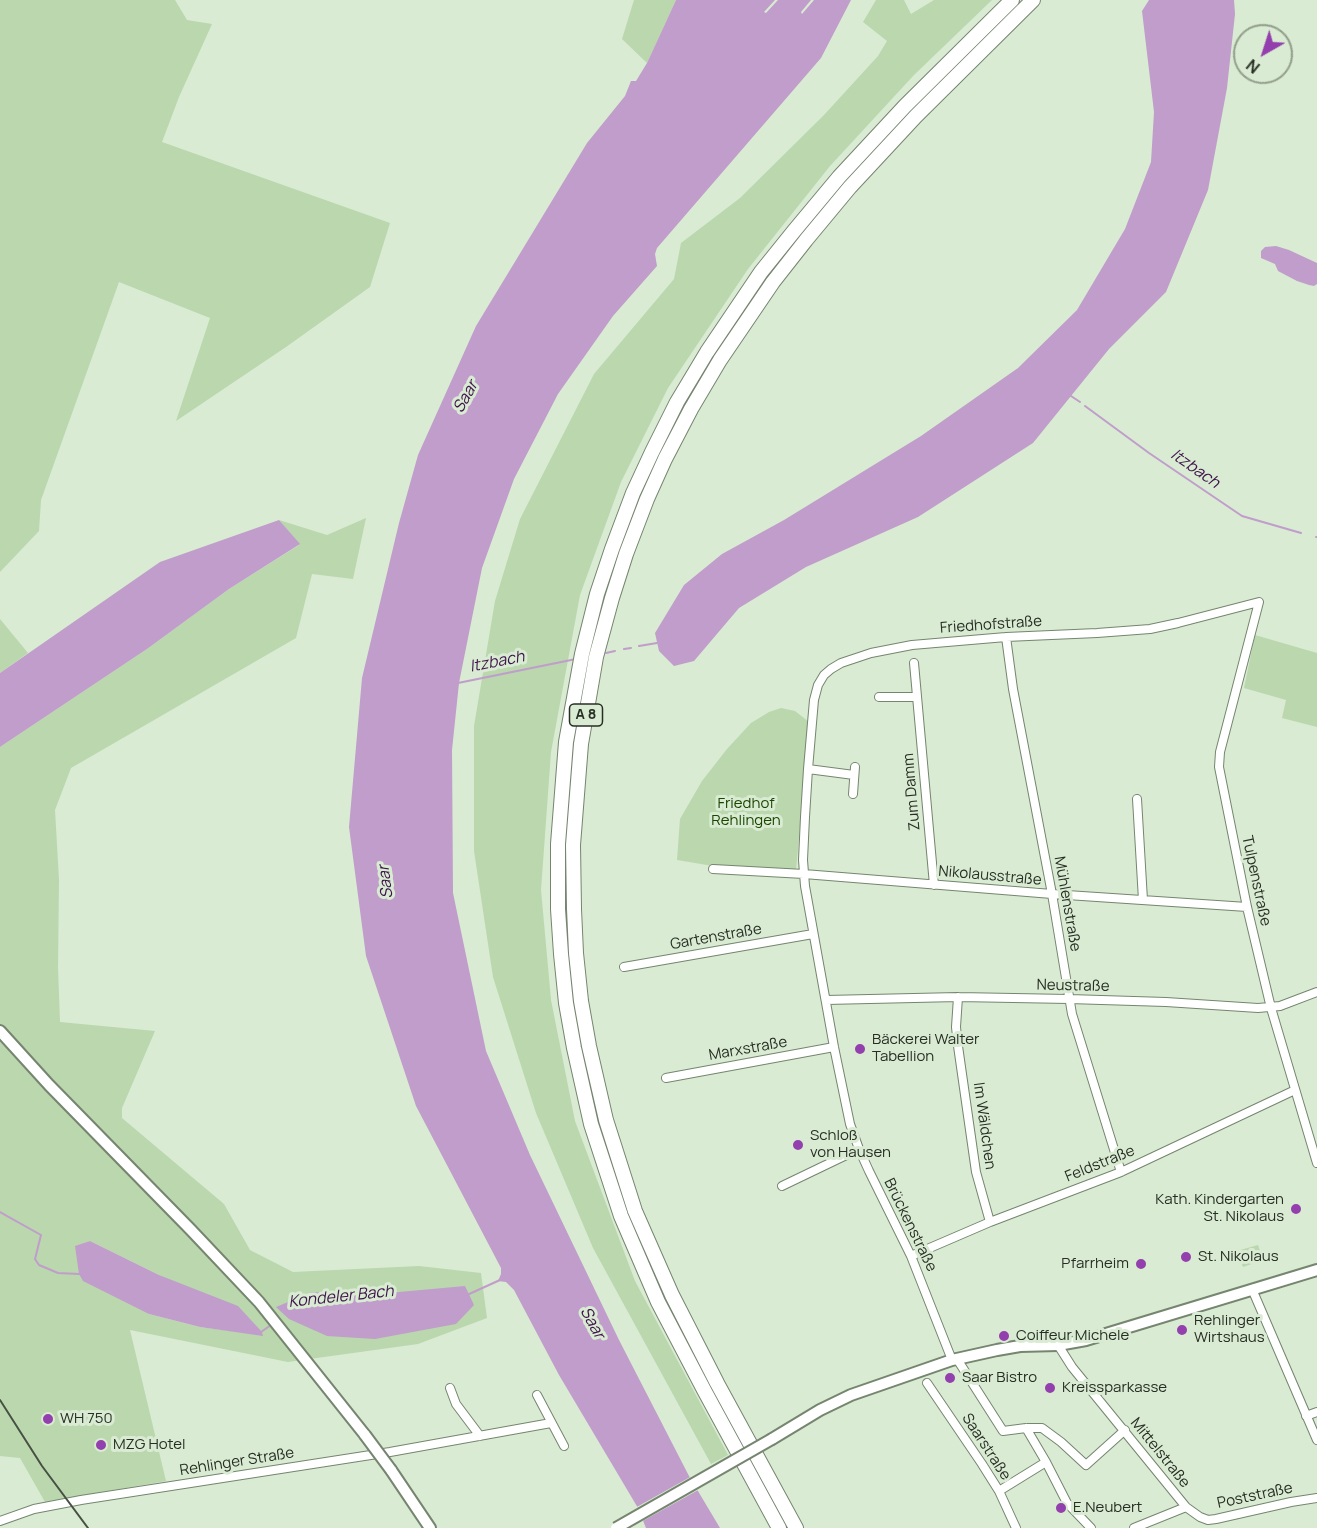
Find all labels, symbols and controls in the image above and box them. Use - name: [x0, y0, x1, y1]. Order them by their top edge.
- north arrow: [1233, 24, 1293, 84]
- text: N: [1242, 54, 1264, 79]
- water label: Saar: [450, 378, 482, 416]
- water label: Itzbach: [1167, 445, 1223, 493]
- street label: Friedhofstraße: [939, 612, 1043, 638]
- water label: Itzbach: [468, 647, 526, 677]
- road number: A 8: [570, 704, 602, 726]
- street label: Zum Damm: [900, 753, 924, 831]
- park label: Friedhof Rehlingen: [711, 795, 781, 830]
- street label: Tulpenstraße: [1238, 834, 1274, 928]
- street label: Mühlenstraße: [1050, 855, 1084, 953]
- street label: Nikolausstraße: [938, 863, 1042, 889]
- water label: Saar: [374, 864, 398, 900]
- street label: Gartenstraße: [669, 920, 763, 954]
- street label: Neustraße: [1036, 976, 1110, 996]
- place label: Bäckerei Walter Tabellion: [872, 1031, 979, 1066]
- street label: Marxstraße: [707, 1033, 789, 1065]
- marker: Bäckerei Walter Tabellion: [853, 1042, 867, 1056]
- street label: Im Wäldchen: [969, 1081, 999, 1171]
- place label: Schloß von Hausen: [810, 1127, 891, 1162]
- marker: Schloß von Hausen: [791, 1138, 805, 1152]
- street label: Feldstraße: [1063, 1142, 1137, 1186]
- street label: Brückenstraße: [880, 1175, 940, 1275]
- place label: Kath. Kindergarten St. Nikolaus: [1155, 1191, 1284, 1226]
- marker: Kath. Kindergarten St. Nikolaus: [1289, 1202, 1303, 1216]
- place label: St. Nikolaus: [1198, 1248, 1279, 1266]
- marker: St. Nikolaus: [1179, 1250, 1193, 1264]
- place label: Pfarrheim: [1061, 1255, 1129, 1273]
- marker: Pfarrheim: [1134, 1257, 1148, 1271]
- water label: Kondeler Bach: [287, 1282, 395, 1312]
- water label: Saar: [576, 1304, 608, 1342]
- place label: Rehlinger Wirtshaus: [1194, 1312, 1265, 1347]
- marker: Rehlinger Wirtshaus: [1175, 1323, 1189, 1337]
- place label: Coiffeur Michele: [1016, 1327, 1129, 1345]
- marker: Coiffeur Michele: [997, 1329, 1011, 1343]
- place label: Saar Bistro: [962, 1369, 1037, 1387]
- marker: Saar Bistro: [943, 1371, 957, 1385]
- place label: Kreissparkasse: [1062, 1379, 1167, 1397]
- marker: Kreissparkasse: [1043, 1381, 1057, 1395]
- place label: WH 750: [60, 1410, 113, 1428]
- street label: Saarstraße: [958, 1410, 1014, 1484]
- marker: WH 750: [41, 1412, 55, 1426]
- street label: Mittelstraße: [1126, 1414, 1194, 1492]
- place label: MZG Hotel: [113, 1436, 186, 1454]
- marker: MZG Hotel: [94, 1438, 108, 1452]
- street label: Rehlinger Straße: [179, 1444, 295, 1480]
- street label: Poststraße: [1216, 1479, 1294, 1513]
- place label: E.Neubert: [1073, 1499, 1142, 1517]
- marker: E.Neubert: [1054, 1501, 1068, 1515]

